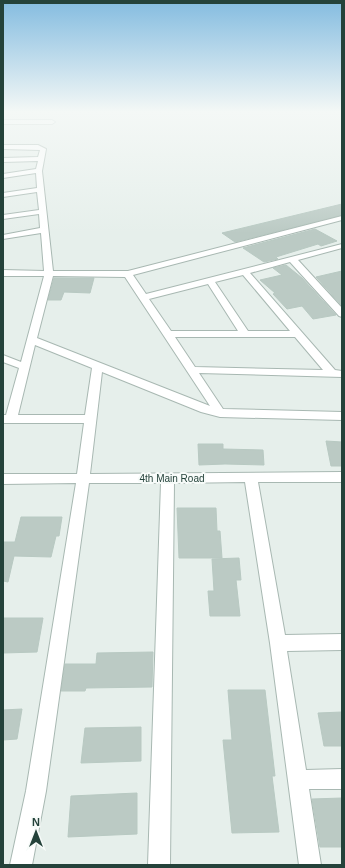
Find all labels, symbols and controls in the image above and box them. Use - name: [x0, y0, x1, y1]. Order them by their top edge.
- street label: 4th Main Road: [139, 473, 205, 484]
- north arrow: [16, 812, 56, 852]
- text: N: [32, 816, 40, 828]

